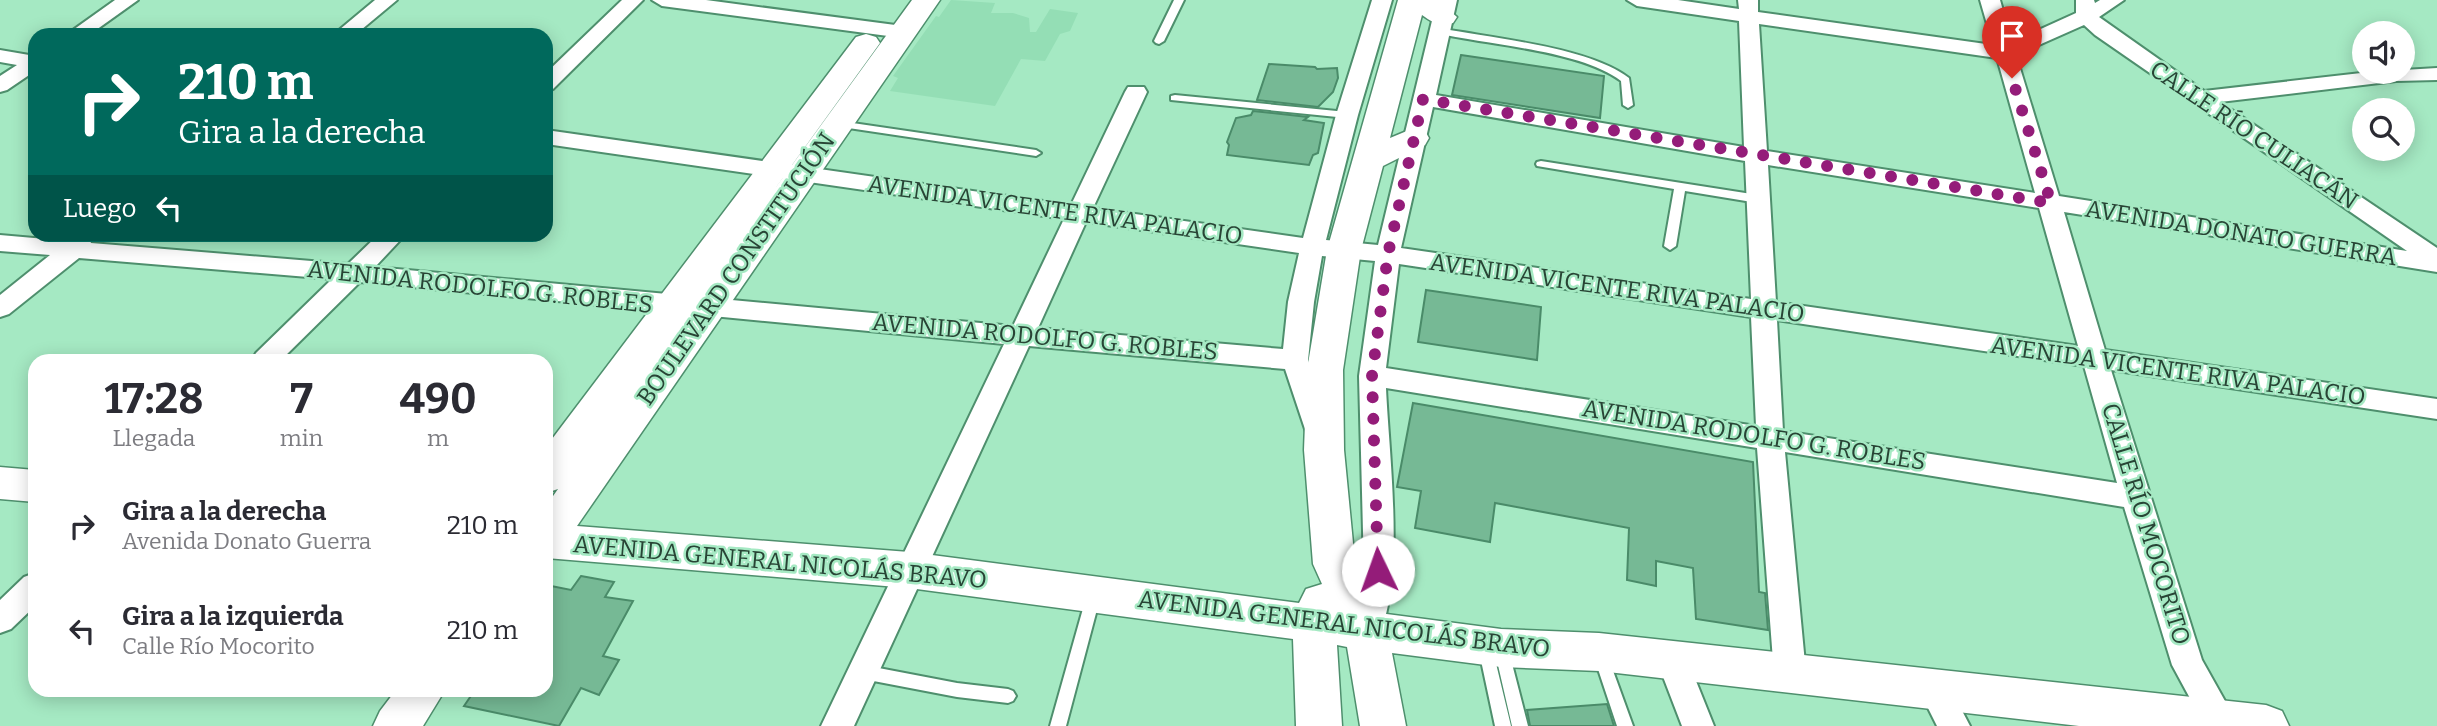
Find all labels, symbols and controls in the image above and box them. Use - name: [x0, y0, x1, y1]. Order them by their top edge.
- pin: [1982, 6, 2042, 78]
- icon: arrive: [1993, 17, 2031, 55]
- map controls: [2352, 21, 2415, 161]
- button: sound: [2352, 21, 2415, 84]
- text: 210 m: [178, 53, 313, 112]
- street label: CALLE RÍO CULIACÁN: [2145, 54, 2364, 215]
- icon: right: [63, 56, 154, 147]
- button: search: [2352, 98, 2415, 161]
- text: Gira a la derecha: [178, 113, 425, 151]
- street label: BOULEVARD CONSTITUCIÓN: [631, 128, 841, 410]
- street label: AVENIDA VICENTE RIVA PALACIO: [866, 170, 1244, 250]
- icon: left: [150, 189, 188, 227]
- text: Luego: [63, 193, 136, 224]
- street label: AVENIDA DONATO GUERRA: [2083, 195, 2399, 271]
- street label: AVENIDA VICENTE RIVA PALACIO: [1428, 248, 1806, 328]
- street label: AVENIDA RODOLFO G. ROBLES: [306, 255, 654, 319]
- street label: AVENIDA RODOLFO G. ROBLES: [871, 308, 1219, 366]
- street label: AVENIDA VICENTE RIVA PALACIO: [1989, 331, 2367, 411]
- text: 17:28: [104, 374, 203, 424]
- text: 7: [290, 374, 313, 424]
- text: 490: [400, 374, 477, 424]
- street label: AVENIDA RODOLFO G. ROBLES: [1580, 394, 1928, 476]
- street label: CALLE RÍO MOCORITO: [2096, 400, 2197, 648]
- text: Llegada: [112, 424, 195, 452]
- text: min: [280, 424, 323, 452]
- text: m: [427, 424, 449, 452]
- text: Gira a la derecha: [122, 496, 326, 527]
- icon: right: [63, 507, 101, 545]
- text: 210 m: [447, 510, 518, 541]
- text: Avenida Donato Guerra: [122, 527, 371, 555]
- street label: AVENIDA GENERAL NICOLÁS BRAVO: [572, 529, 988, 594]
- position arrow: [1341, 533, 1415, 607]
- street label: AVENIDA GENERAL NICOLÁS BRAVO: [1136, 584, 1552, 663]
- text: Gira a la izquierda: [122, 601, 344, 632]
- icon: left: [63, 612, 101, 650]
- text: 210 m: [447, 615, 518, 646]
- text: Calle Río Mocorito: [122, 632, 315, 660]

